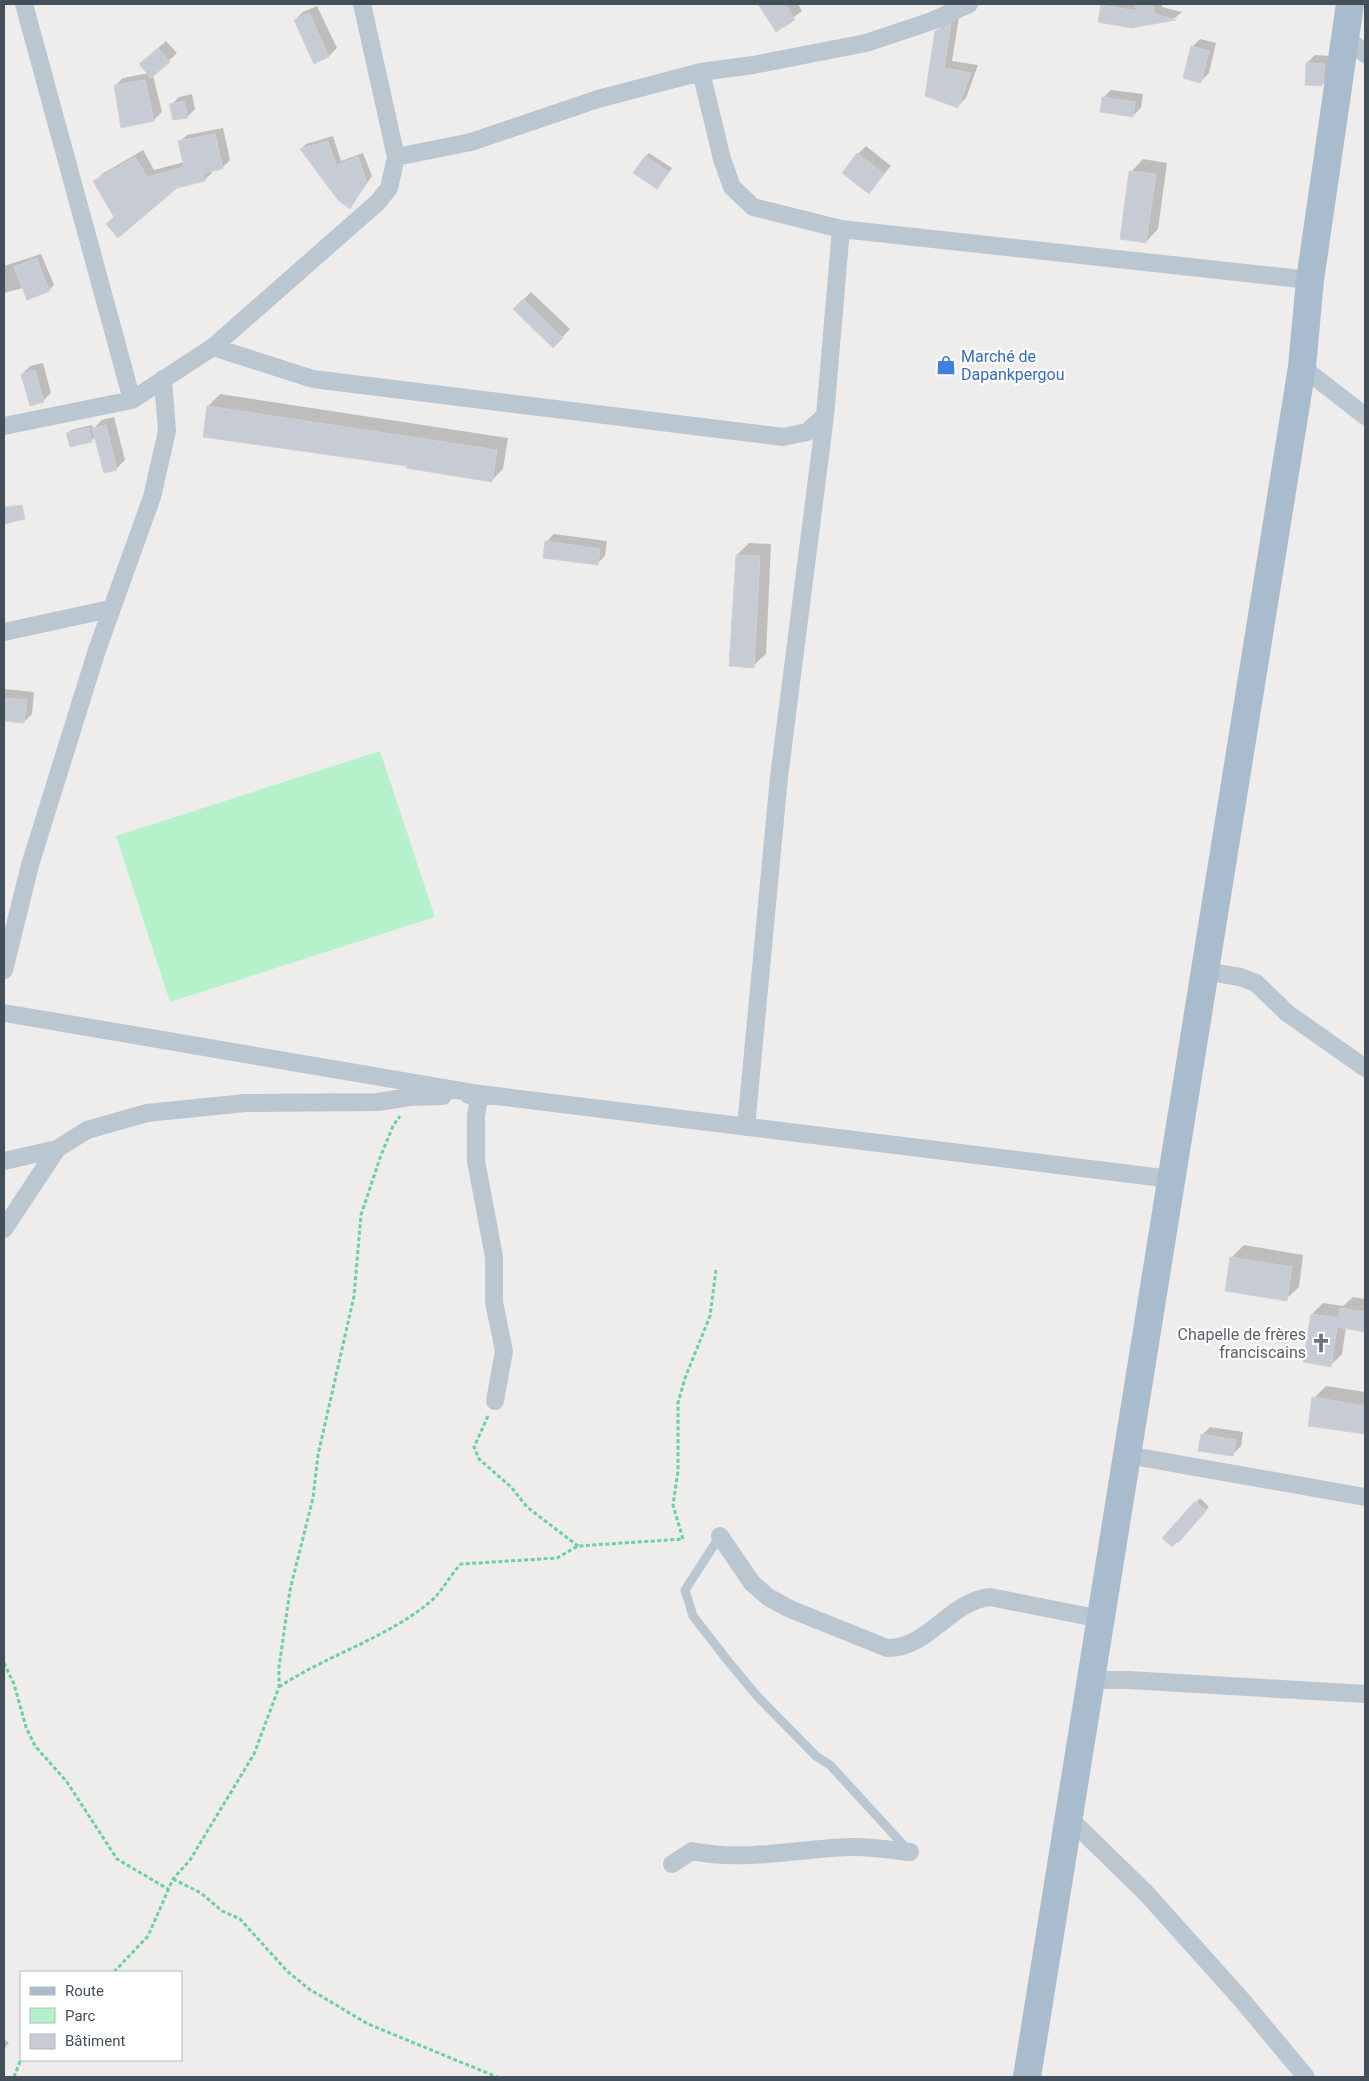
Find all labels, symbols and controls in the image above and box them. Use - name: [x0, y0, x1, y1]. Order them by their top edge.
- place label: Marché de Dapankpergou: [961, 347, 1065, 384]
- shop icon: Marché de Dapankpergou: [935, 354, 957, 376]
- place label: Chapelle de frères franciscains: [1178, 1325, 1306, 1362]
- church icon: Chapelle de frères franciscains: [1310, 1332, 1332, 1354]
- legend: [20, 1971, 182, 2061]
- text: Route: [65, 1982, 104, 2000]
- text: Parc: [65, 2007, 95, 2025]
- text: Bâtiment: [65, 2032, 125, 2050]

